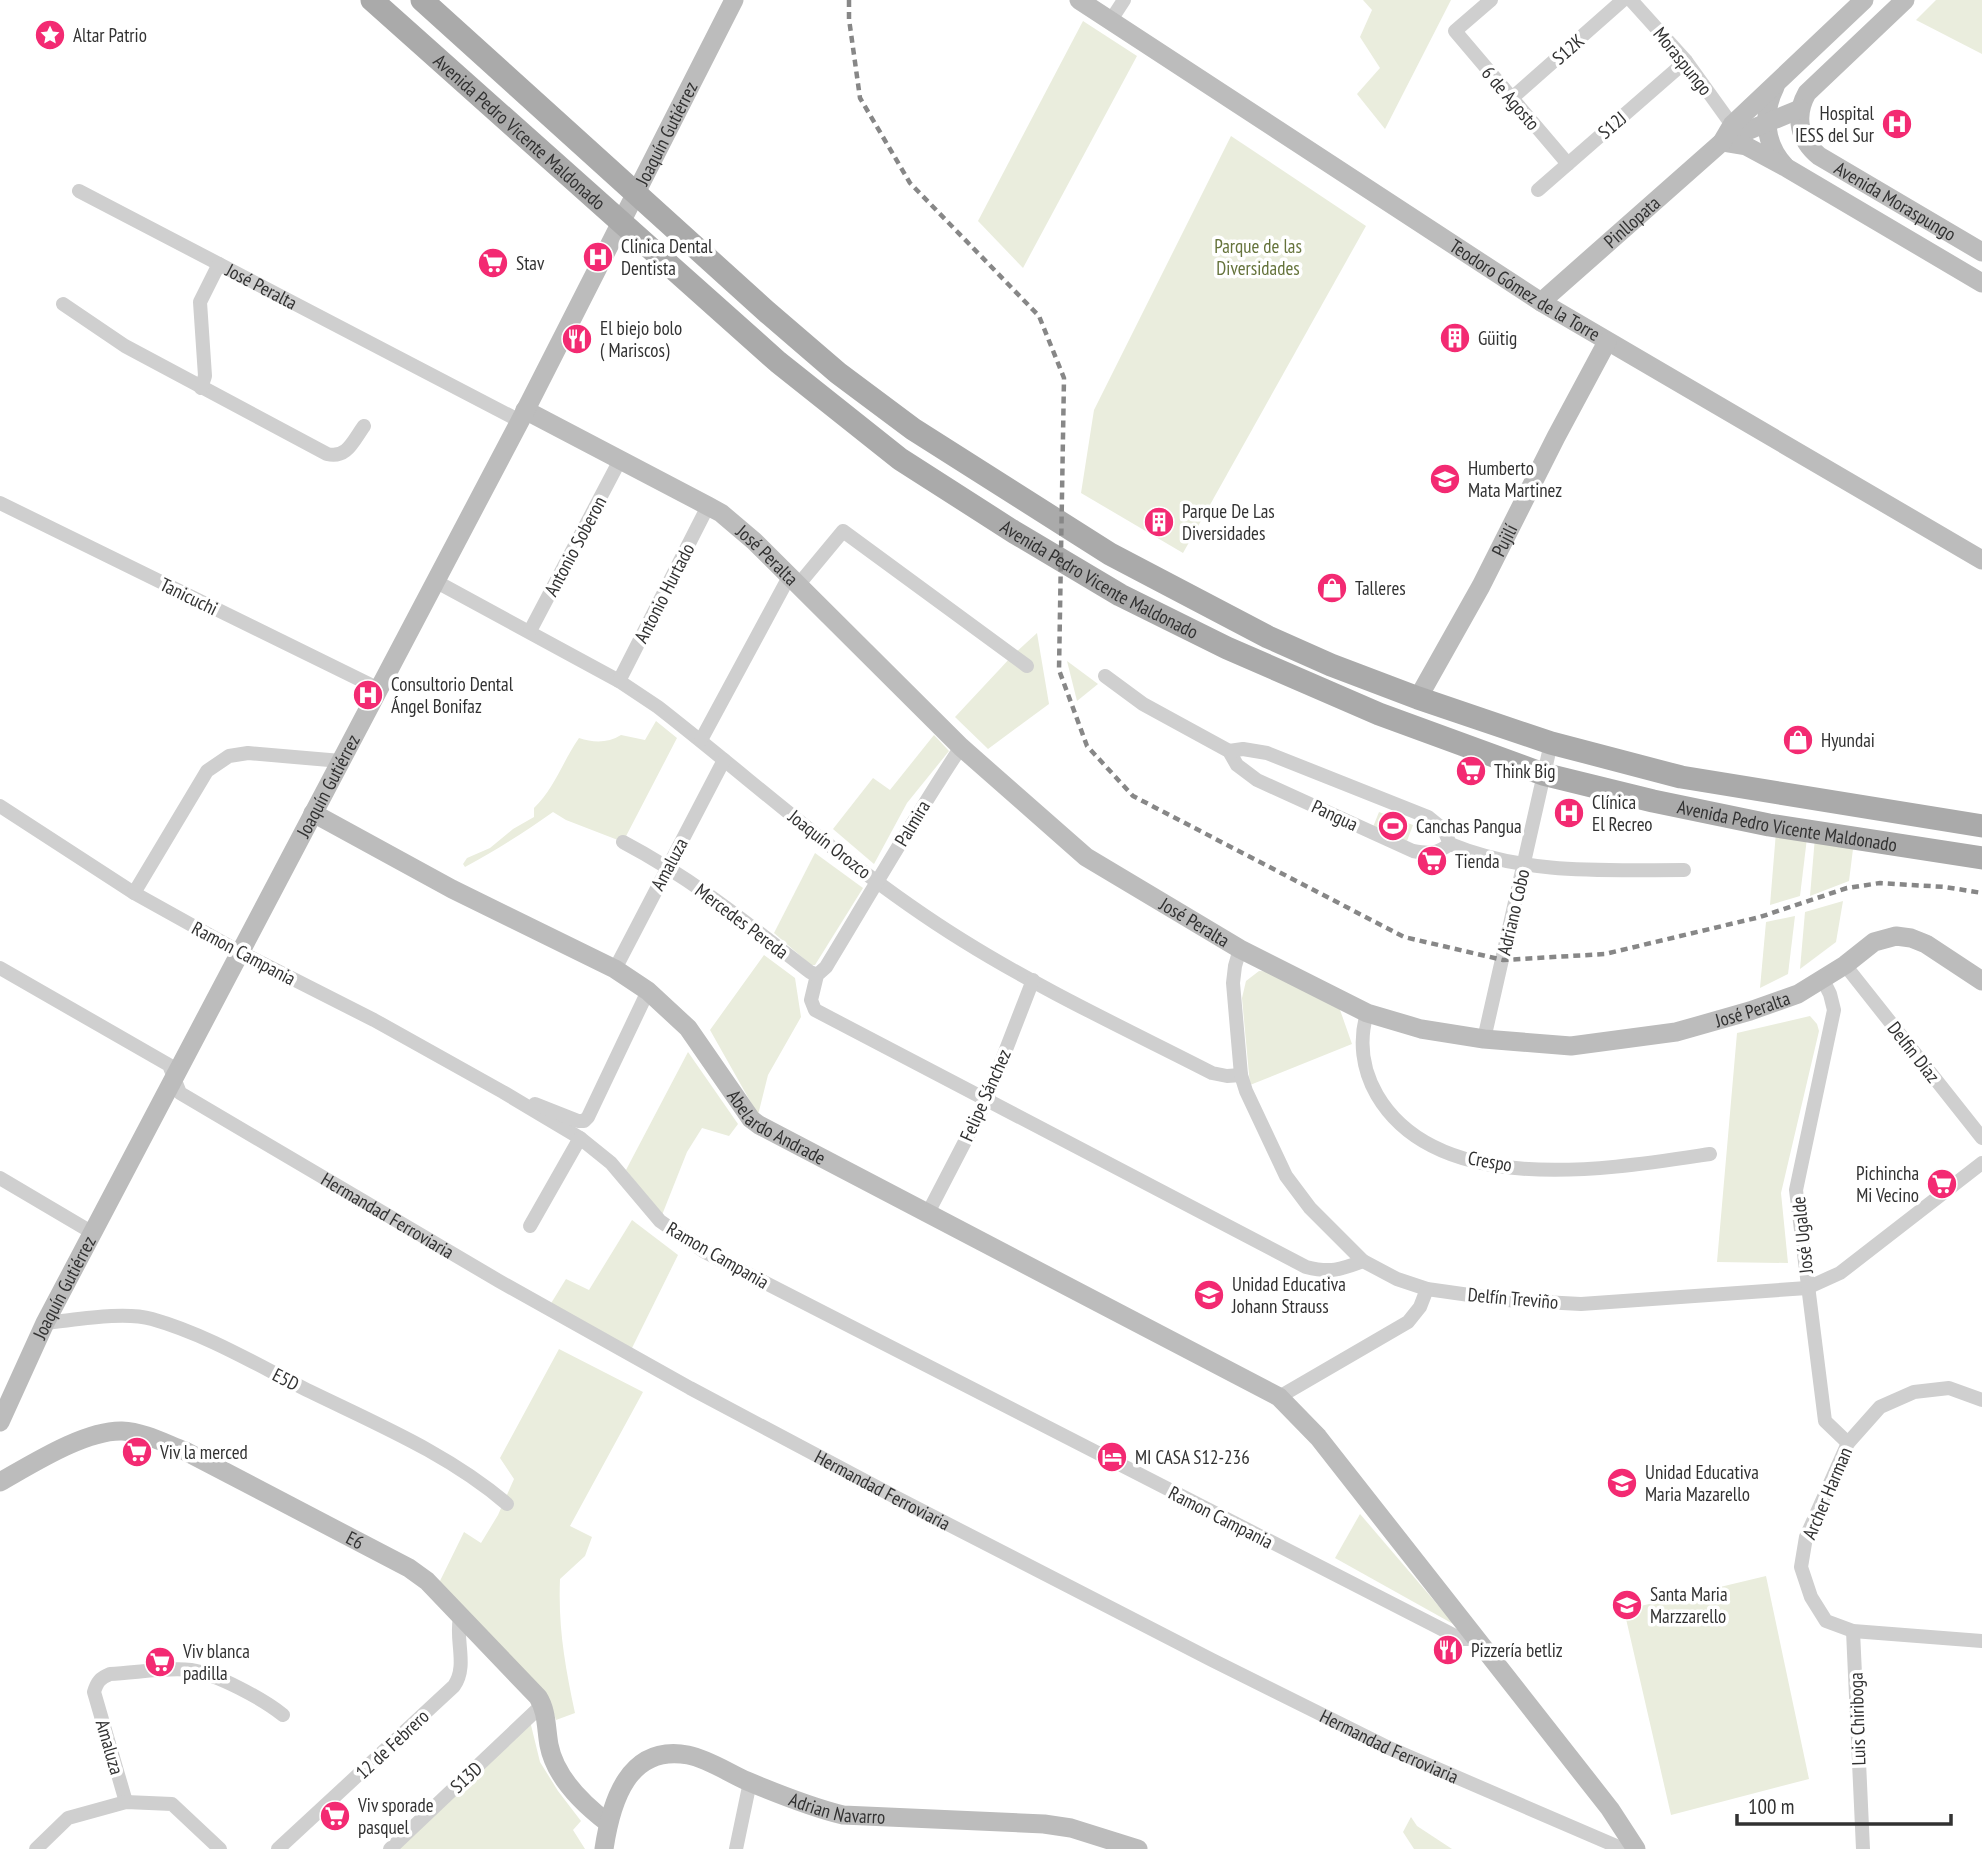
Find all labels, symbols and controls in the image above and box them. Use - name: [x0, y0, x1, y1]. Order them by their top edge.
- place icon: Altar Patrio: [33, 18, 67, 52]
- street label: Moraspungo: [1648, 22, 1718, 100]
- place label: Altar Patrio: [73, 23, 147, 47]
- street label: S12K: [1547, 29, 1589, 69]
- street label: Avenida Pedro Vicente Maldonado: [429, 49, 611, 215]
- street label: 6 de Agosto: [1477, 61, 1545, 135]
- street label: Joaquín Gutiérrez: [629, 77, 703, 190]
- place label: Hospital IESS del Sur: [1795, 101, 1875, 147]
- street label: S12J: [1593, 106, 1631, 144]
- hospital icon: Hospital IESS del Sur: [1880, 107, 1914, 141]
- street label: Avenida Moraspungo: [1830, 156, 1960, 246]
- street label: Pinllopata: [1599, 191, 1665, 253]
- place label: Clinica Dental Dentista: [621, 234, 713, 280]
- park label: Parque de las Diversidades: [1214, 234, 1302, 280]
- street label: Teodoro Gómez de la Torre: [1445, 234, 1605, 346]
- hospital icon: Clinica Dental Dentista: [581, 240, 615, 274]
- supermarket icon: Stav: [476, 246, 510, 280]
- place label: Stav: [516, 251, 545, 275]
- street label: José Peralta: [221, 257, 301, 315]
- place label: El biejo bolo ( Mariscos): [600, 316, 682, 362]
- building icon: Güitig: [1438, 321, 1472, 355]
- restaurant icon: El biejo bolo ( Mariscos): [560, 322, 594, 356]
- place label: Güitig: [1478, 326, 1517, 350]
- place label: Humberto Mata Martinez: [1468, 456, 1562, 502]
- school or university icon: Humberto Mata Martinez: [1428, 462, 1462, 496]
- street label: Antonio Soberon: [539, 492, 611, 600]
- place label: Parque De Las Diversidades: [1182, 499, 1275, 545]
- building icon: Parque De Las Diversidades: [1142, 505, 1176, 539]
- street label: Avenida Pedro Vicente Maldonado: [996, 515, 1202, 644]
- street label: José Peralta: [731, 519, 803, 590]
- street label: Pujilí: [1486, 520, 1522, 560]
- street label: Antonio Hurtado: [629, 539, 699, 647]
- shop icon: Talleres: [1315, 571, 1349, 605]
- street label: Tanicuchi: [156, 572, 222, 620]
- place label: Talleres: [1355, 576, 1406, 600]
- place label: Consultorio Dental Ángel Bonifaz: [391, 672, 514, 718]
- hospital icon: Consultorio Dental Ángel Bonifaz: [351, 678, 385, 712]
- shop icon: Hyundai: [1781, 723, 1815, 757]
- place label: Hyundai: [1821, 728, 1875, 752]
- street label: Joaquín Gutiérrez: [290, 730, 365, 842]
- supermarket icon: Think Big: [1454, 754, 1488, 788]
- place label: Think Big: [1494, 759, 1556, 783]
- place label: Clínica El Recreo: [1592, 790, 1653, 836]
- street label: Pangua: [1308, 794, 1362, 836]
- street label: Avenida Pedro Vicente Maldonado: [1675, 794, 1899, 857]
- street label: Palmira: [889, 796, 935, 850]
- hospital icon: Clínica El Recreo: [1552, 796, 1586, 830]
- street label: Joaquín Orozco: [783, 804, 876, 884]
- sports icon: Canchas Pangua: [1376, 809, 1410, 843]
- place label: Canchas Pangua: [1416, 814, 1522, 838]
- street label: Amaluza: [645, 834, 693, 894]
- supermarket icon: Tienda: [1415, 844, 1449, 878]
- place label: Tienda: [1455, 849, 1500, 873]
- street label: Adriano Cobo: [1491, 867, 1535, 957]
- street label: Mercedes Pereda: [691, 878, 793, 964]
- street label: José Peralta: [1155, 891, 1234, 952]
- street label: Ramon Campania: [188, 916, 300, 990]
- street label: José Peralta: [1711, 986, 1793, 1033]
- street label: Delfin Díaz: [1883, 1016, 1946, 1088]
- street label: Felipe Sánchez: [954, 1045, 1016, 1145]
- street label: Abelardo Andrade: [722, 1085, 830, 1170]
- street label: Crespo: [1466, 1145, 1514, 1177]
- place label: Pichincha Mi Vecino: [1856, 1161, 1919, 1207]
- street label: Hermandad Ferroviaria: [317, 1167, 458, 1264]
- supermarket icon: Pichincha Mi Vecino: [1925, 1167, 1959, 1201]
- street label: José Ugalde: [1786, 1195, 1818, 1276]
- street label: Ramon Campania: [663, 1216, 773, 1294]
- street label: Joaquín Gutiérrez: [27, 1232, 101, 1344]
- place label: Unidad Educativa Johann Strauss: [1231, 1272, 1346, 1318]
- school or university icon: Unidad Educativa Johann Strauss: [1192, 1278, 1226, 1312]
- street label: Delfín Treviño: [1467, 1282, 1559, 1314]
- street label: E5D: [269, 1362, 303, 1396]
- supermarket icon: Viv la merced: [120, 1435, 154, 1469]
- place label: Viv la merced: [159, 1440, 248, 1464]
- hotel icon: MI CASA S12-236: [1095, 1440, 1129, 1474]
- street label: Archer Harman: [1797, 1443, 1857, 1543]
- street label: Hermandad Ferroviaria: [811, 1444, 954, 1535]
- place label: MI CASA S12-236: [1135, 1445, 1250, 1469]
- place label: Unidad Educativa Maria Mazarello: [1645, 1460, 1759, 1506]
- school or university icon: Unidad Educativa Maria Mazarello: [1605, 1466, 1639, 1500]
- street label: Ramon Campania: [1165, 1480, 1277, 1554]
- street label: E6: [342, 1525, 368, 1554]
- place label: Santa Maria Marzzarello: [1650, 1582, 1728, 1628]
- school or university icon: Santa Maria Marzzarello: [1610, 1588, 1644, 1622]
- restaurant icon: Pizzería betliz: [1431, 1633, 1465, 1667]
- place label: Pizzería betliz: [1471, 1638, 1563, 1662]
- place label: Viv blanca padilla: [182, 1639, 250, 1685]
- supermarket icon: Viv blanca padilla: [143, 1645, 177, 1679]
- street label: Luis Chiriboga: [1843, 1672, 1871, 1766]
- street label: 12 de Febrero: [350, 1704, 434, 1784]
- street label: Hermandad Ferroviaria: [1316, 1704, 1462, 1789]
- street label: Amaluza: [91, 1717, 129, 1777]
- street label: S13D: [445, 1756, 487, 1798]
- scale bar: [1737, 1783, 1951, 1827]
- street label: Adrian Navarro: [786, 1787, 886, 1829]
- place label: Viv sporade pasquel: [357, 1793, 434, 1839]
- text: 100 m: [1748, 1793, 1794, 1820]
- supermarket icon: Viv sporade pasquel: [318, 1799, 352, 1833]

